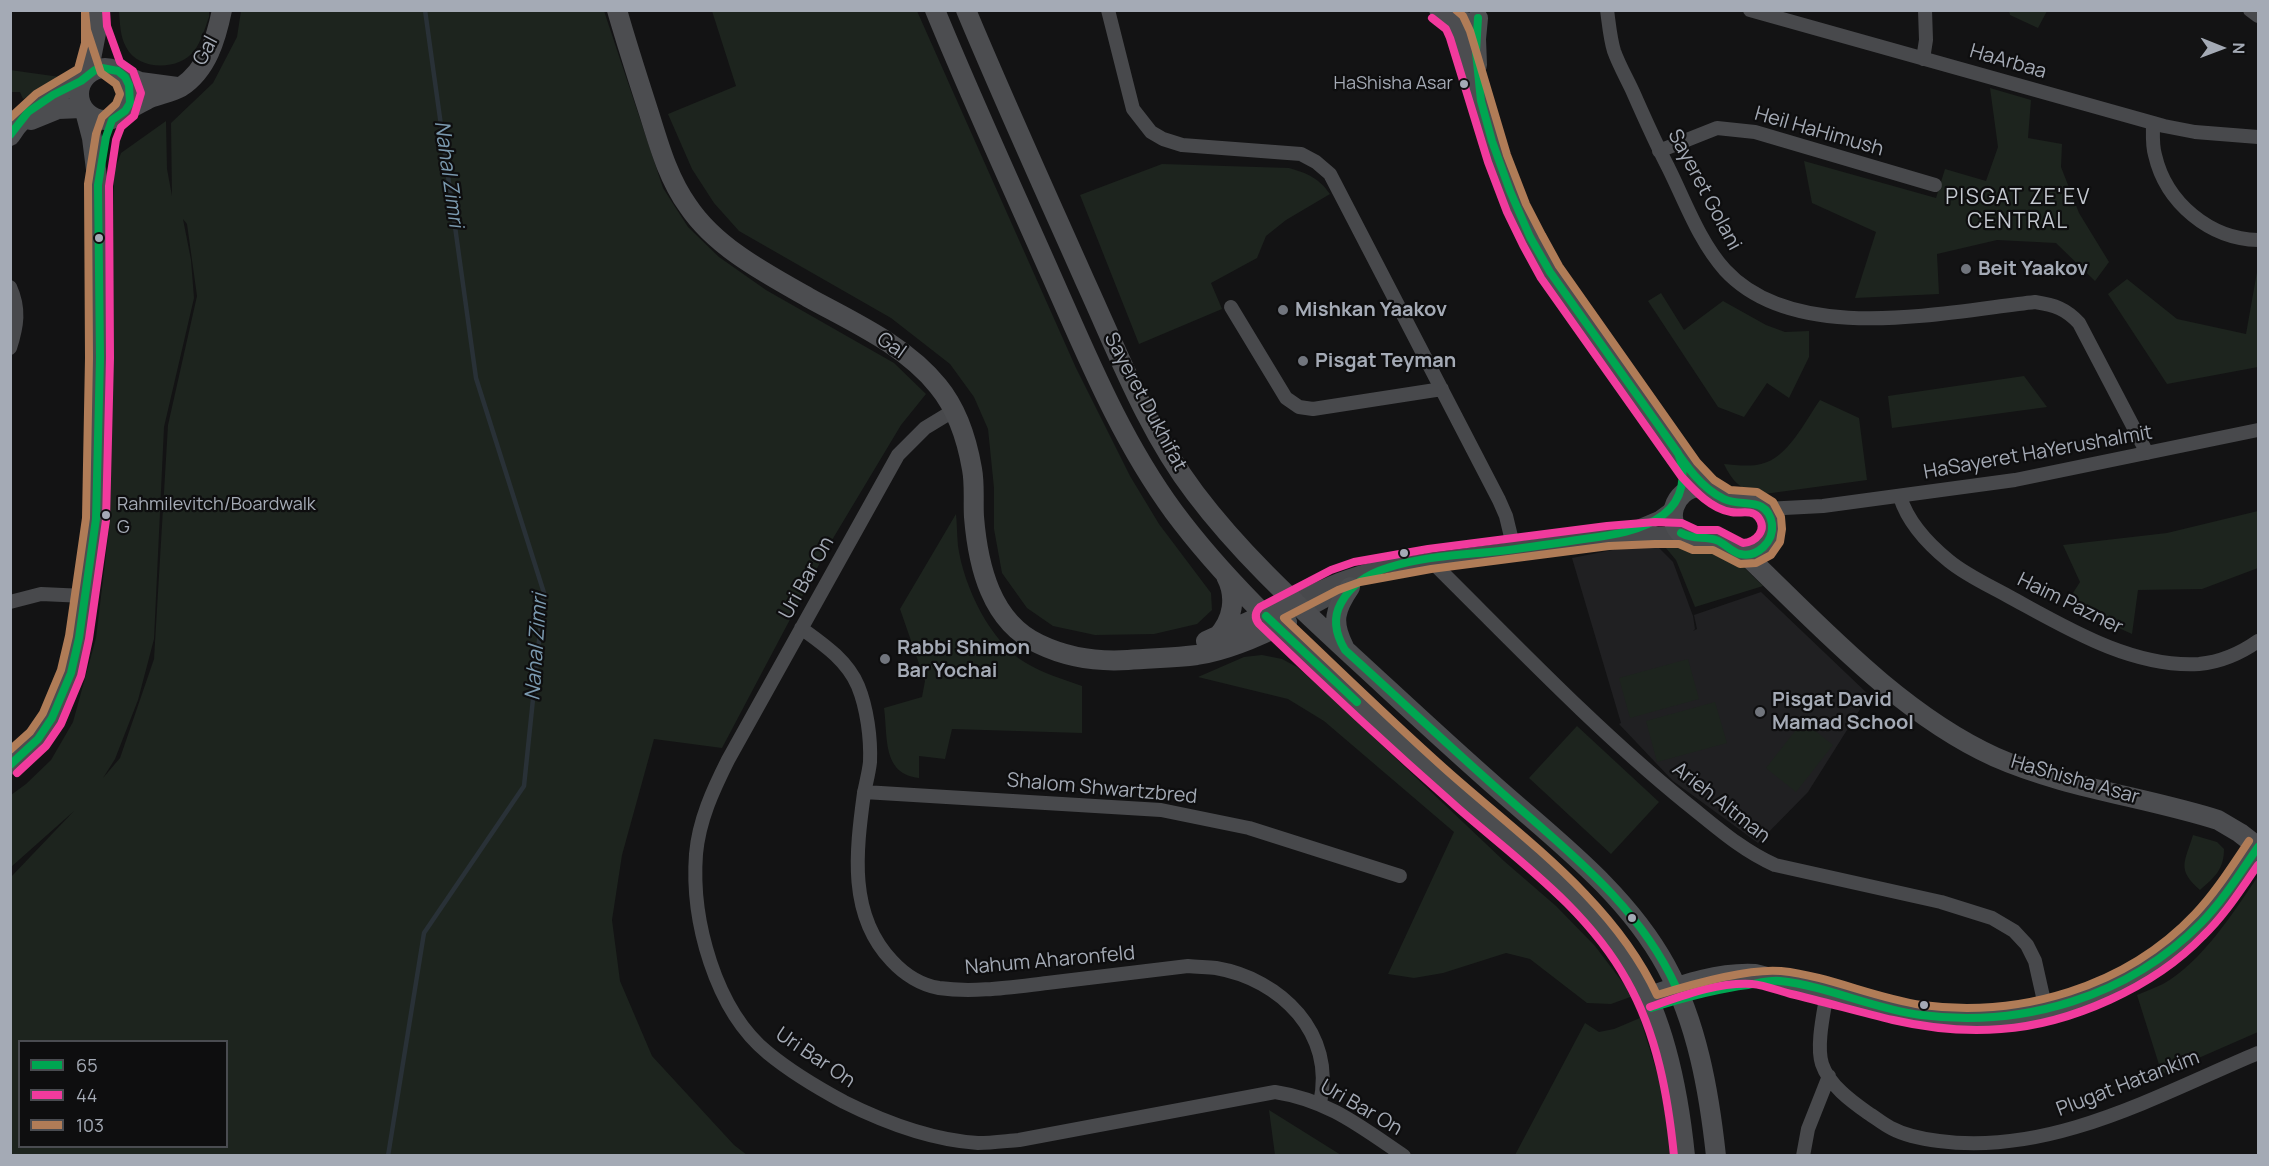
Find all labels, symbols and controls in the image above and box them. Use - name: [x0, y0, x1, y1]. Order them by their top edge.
- north arrow: [2191, 18, 2251, 78]
- street label: Gal: [188, 32, 224, 70]
- street label: HaArbaa: [1967, 40, 2049, 84]
- text: N: [2228, 42, 2250, 54]
- place label: HaShisha Asar: [1334, 73, 1453, 95]
- marker: HaShisha Asar: [1458, 78, 1470, 90]
- street label: Heil HaHimush: [1752, 102, 1886, 162]
- water label: Nahal Zimri: [428, 119, 468, 229]
- street label: Sayeret Golani: [1662, 125, 1746, 255]
- district label: PISGAT ZE'EV CENTRAL: [1945, 185, 2091, 235]
- unlabelled marker: [93, 232, 105, 244]
- place label: Beit Yaakov: [1978, 257, 2088, 281]
- marker: Beit Yaakov: [1959, 262, 1973, 276]
- place label: Mishkan Yaakov: [1295, 298, 1447, 322]
- marker: Mishkan Yaakov: [1276, 303, 1290, 317]
- street label: Gal: [872, 328, 910, 364]
- street label: Sayeret Dukhifat: [1098, 329, 1192, 475]
- place label: Pisgat Teyman: [1315, 349, 1456, 373]
- marker: Pisgat Teyman: [1296, 354, 1310, 368]
- street label: HaSayeret HaYerushalmit: [1922, 421, 2154, 485]
- place label: Rahmilevitch/Boardwalk G: [117, 494, 316, 536]
- marker: Rahmilevitch/Boardwalk G: [100, 509, 112, 521]
- street label: Uri Bar On: [774, 532, 840, 624]
- unlabelled marker: [1398, 547, 1410, 559]
- street label: Haim Pazner: [2013, 568, 2127, 640]
- water label: Nahal Zimri: [521, 593, 553, 701]
- place label: Rabbi Shimon Bar Yochai: [897, 636, 1030, 683]
- marker: Rabbi Shimon Bar Yochai: [878, 652, 892, 666]
- place label: Pisgat David Mamad School: [1772, 688, 1914, 735]
- marker: Pisgat David Mamad School: [1753, 705, 1767, 719]
- street label: HaShisha Asar: [2008, 750, 2142, 810]
- street label: Arieh Altman: [1667, 757, 1775, 849]
- street label: Shalom Shwartzbred: [1006, 769, 1198, 809]
- unlabelled marker: [1626, 912, 1638, 924]
- street label: Nahum Aharonfeld: [964, 942, 1136, 980]
- unlabelled marker: [1918, 999, 1930, 1011]
- street label: Uri Bar On: [771, 1023, 859, 1093]
- legend: [18, 1040, 228, 1148]
- street label: Plugat Hatankim: [2053, 1046, 2203, 1122]
- text: 65: [76, 1053, 98, 1077]
- street label: Uri Bar On: [1316, 1075, 1406, 1141]
- text: 44: [76, 1083, 97, 1107]
- text: 103: [76, 1113, 104, 1137]

